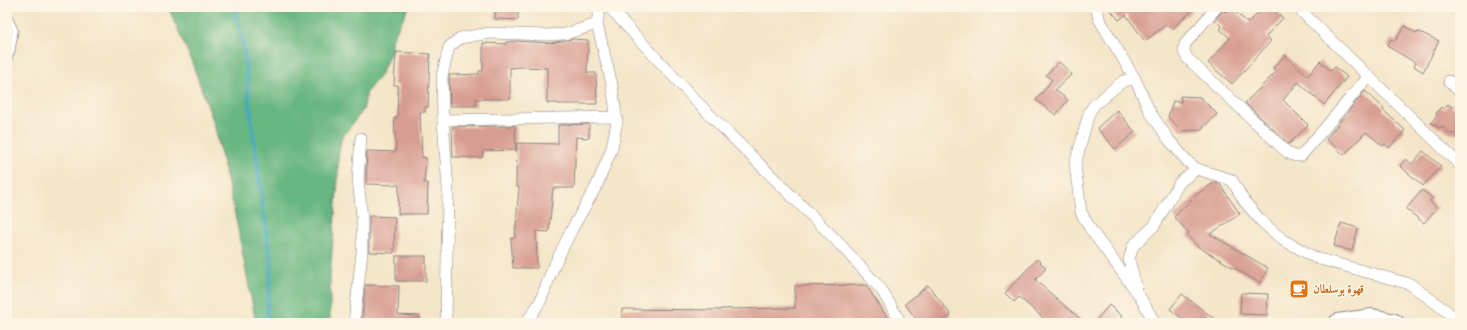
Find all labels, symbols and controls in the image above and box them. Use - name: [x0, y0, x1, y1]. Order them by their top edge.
- cafe icon: قهوة بوسلطان: [1288, 278, 1310, 300]
- place label: قهوة بوسلطان: [1313, 282, 1364, 297]

